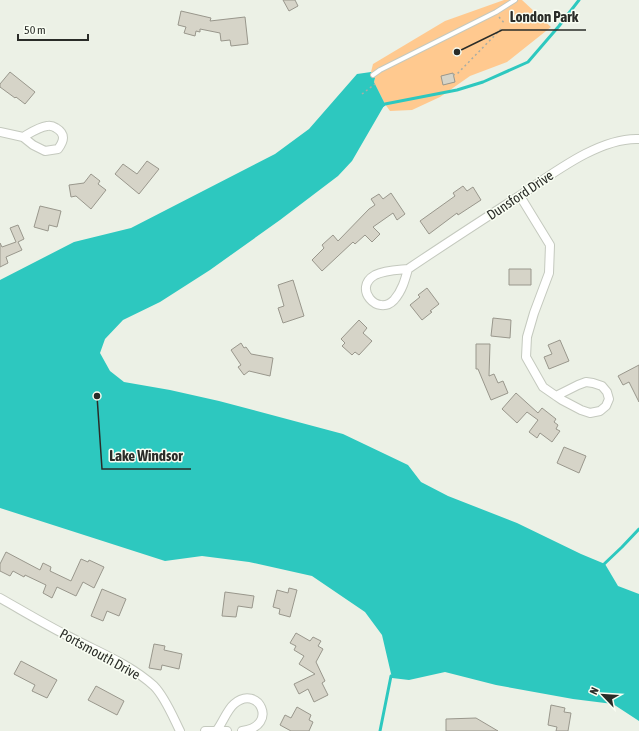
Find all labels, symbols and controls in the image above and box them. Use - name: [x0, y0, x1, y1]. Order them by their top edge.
- callout: London Park: [502, 3, 586, 30]
- text: London Park: [510, 8, 579, 25]
- scale bar: [18, 16, 88, 42]
- text: 50 m: [24, 23, 46, 37]
- street label: Dunsford Drive: [484, 167, 556, 223]
- callout: Lake Windsor: [102, 442, 191, 469]
- text: Lake Windsor: [109, 447, 183, 464]
- street label: Portsmouth Drive: [57, 625, 143, 683]
- north arrow: [583, 675, 623, 715]
- text: N: [587, 685, 601, 696]

